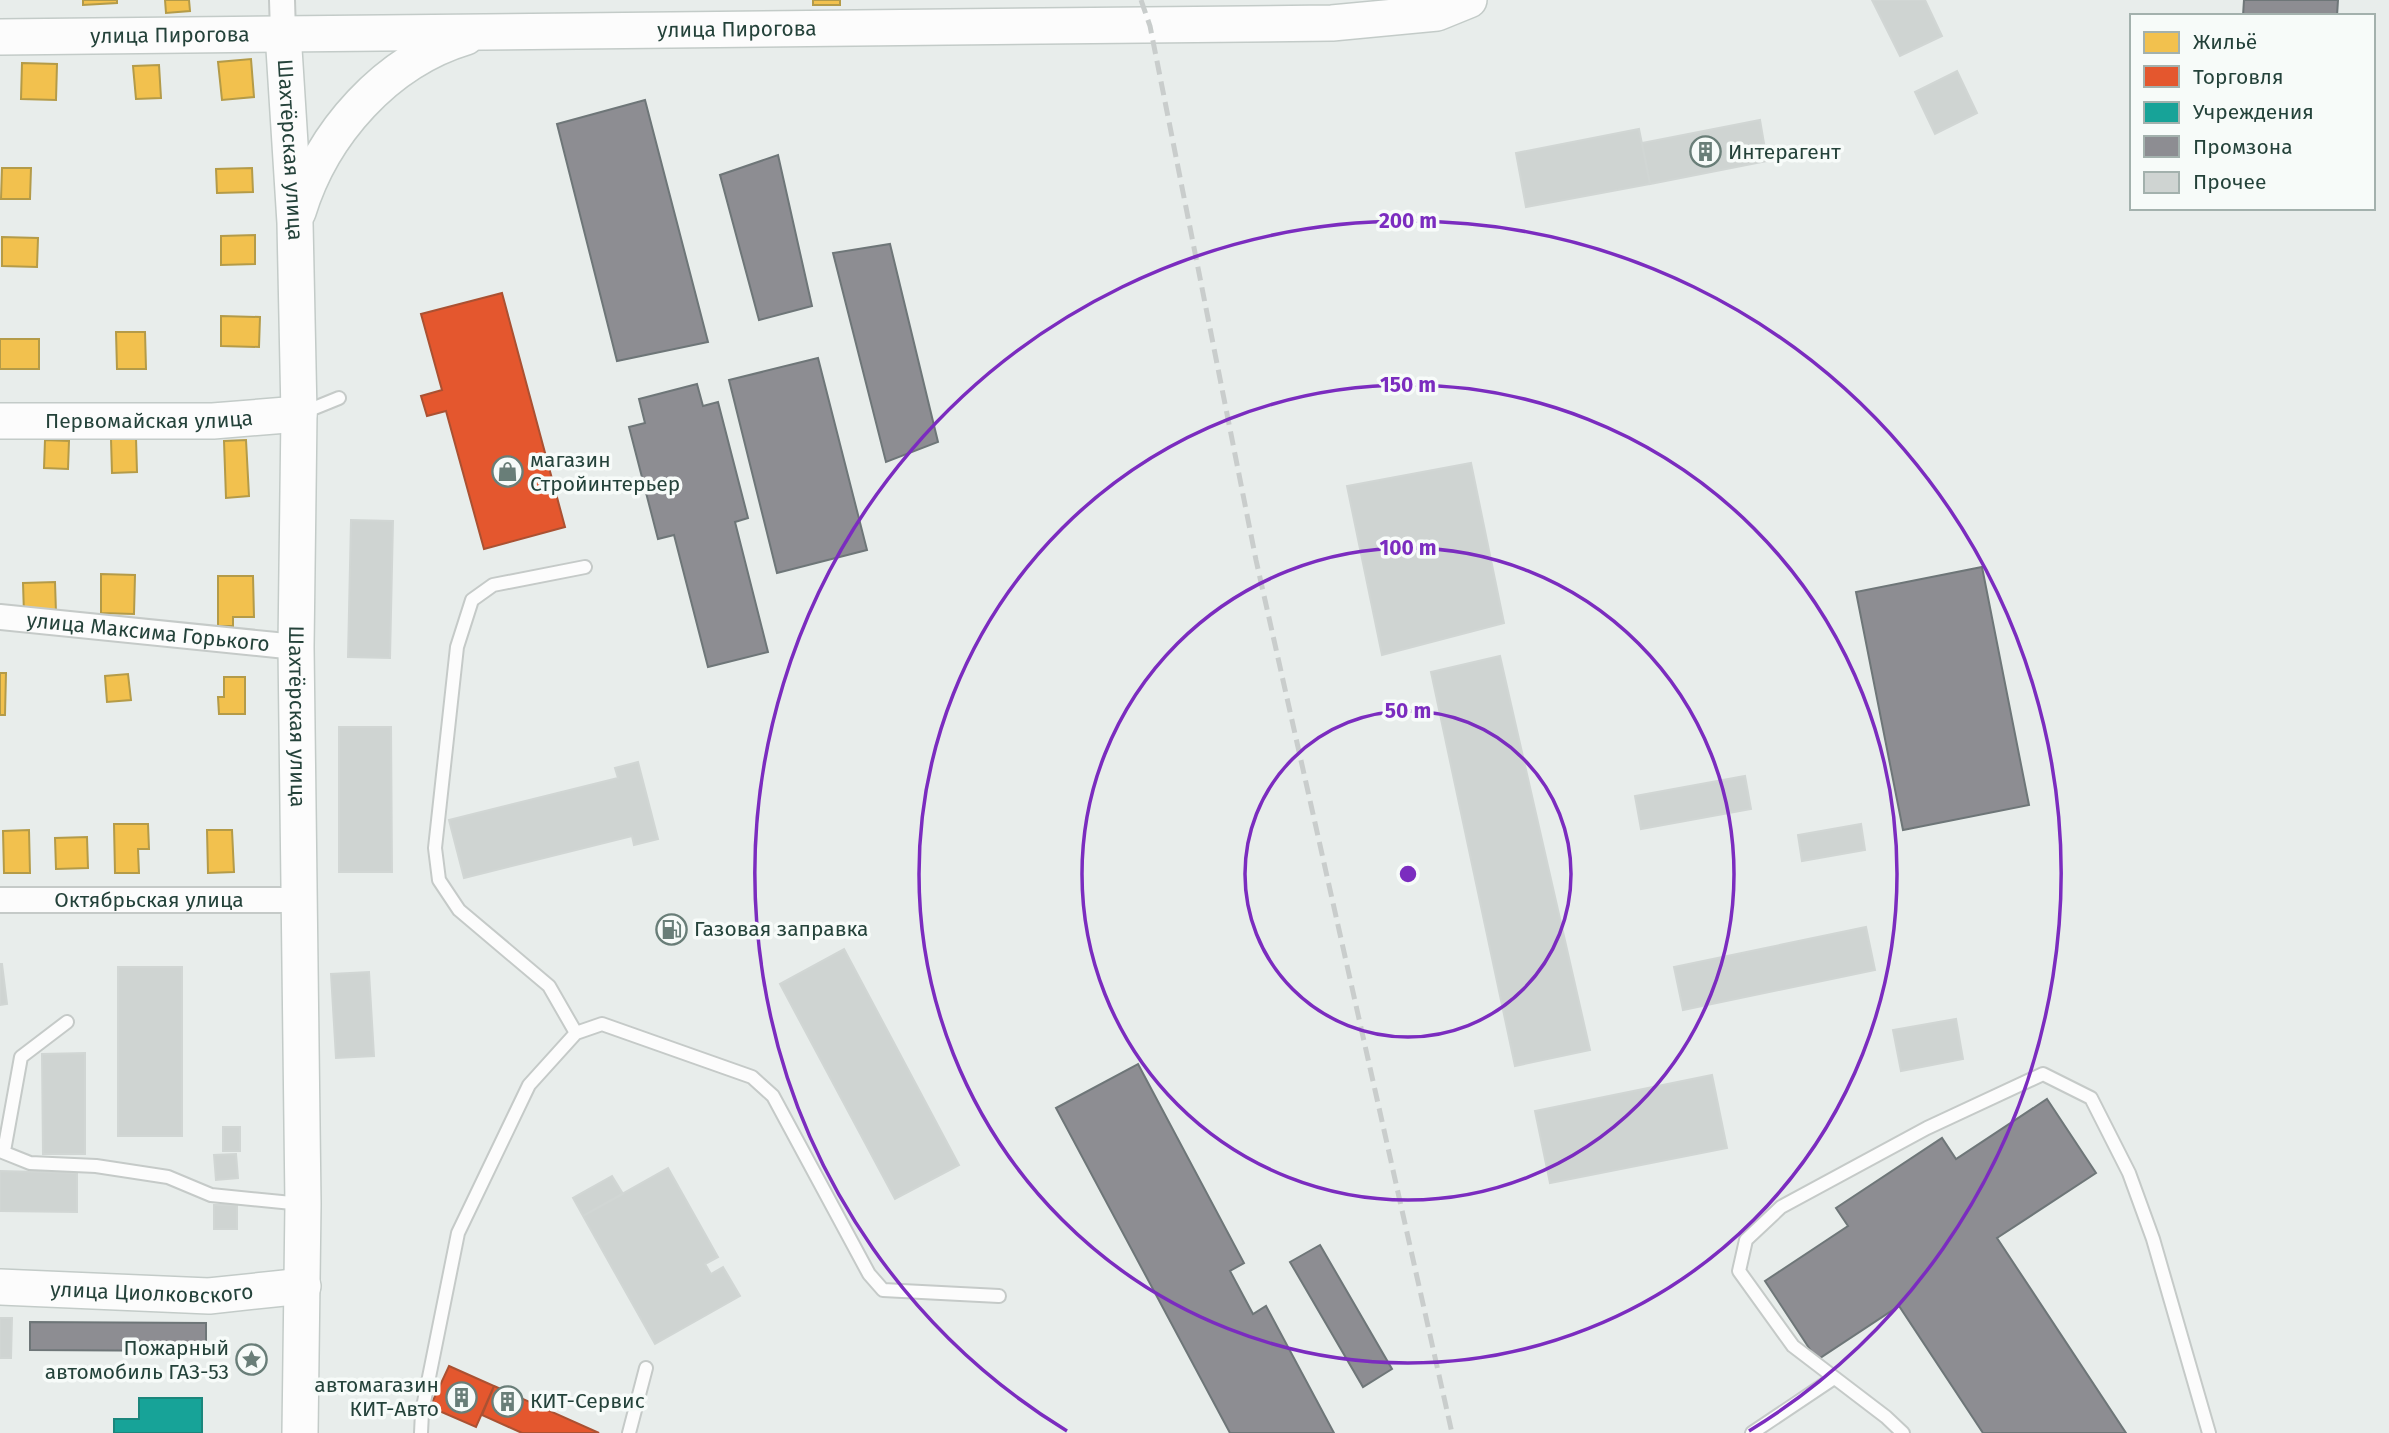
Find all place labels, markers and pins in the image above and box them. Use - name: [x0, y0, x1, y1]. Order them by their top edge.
- building icon: Интерагент: [1688, 135, 1722, 169]
- place label: Интерагент: [1728, 139, 1841, 165]
- place label: магазин Стройинтерьер: [530, 447, 680, 497]
- shop icon: магазин Стройинтерьер: [490, 455, 524, 489]
- centre of rings: [1396, 862, 1420, 886]
- fuel station icon: Газовая заправка: [654, 912, 688, 946]
- place label: Газовая заправка: [694, 916, 869, 942]
- place label: Пожарный автомобиль ГАЗ-53: [45, 1335, 229, 1385]
- place icon: Пожарный автомобиль ГАЗ-53: [235, 1343, 269, 1377]
- place label: автомагазин КИТ-Авто: [314, 1372, 439, 1422]
- building icon: автомагазин КИТ-Авто: [445, 1380, 479, 1414]
- building icon: КИТ-Сервис: [490, 1384, 524, 1418]
- place label: КИТ-Сервис: [530, 1388, 645, 1414]

